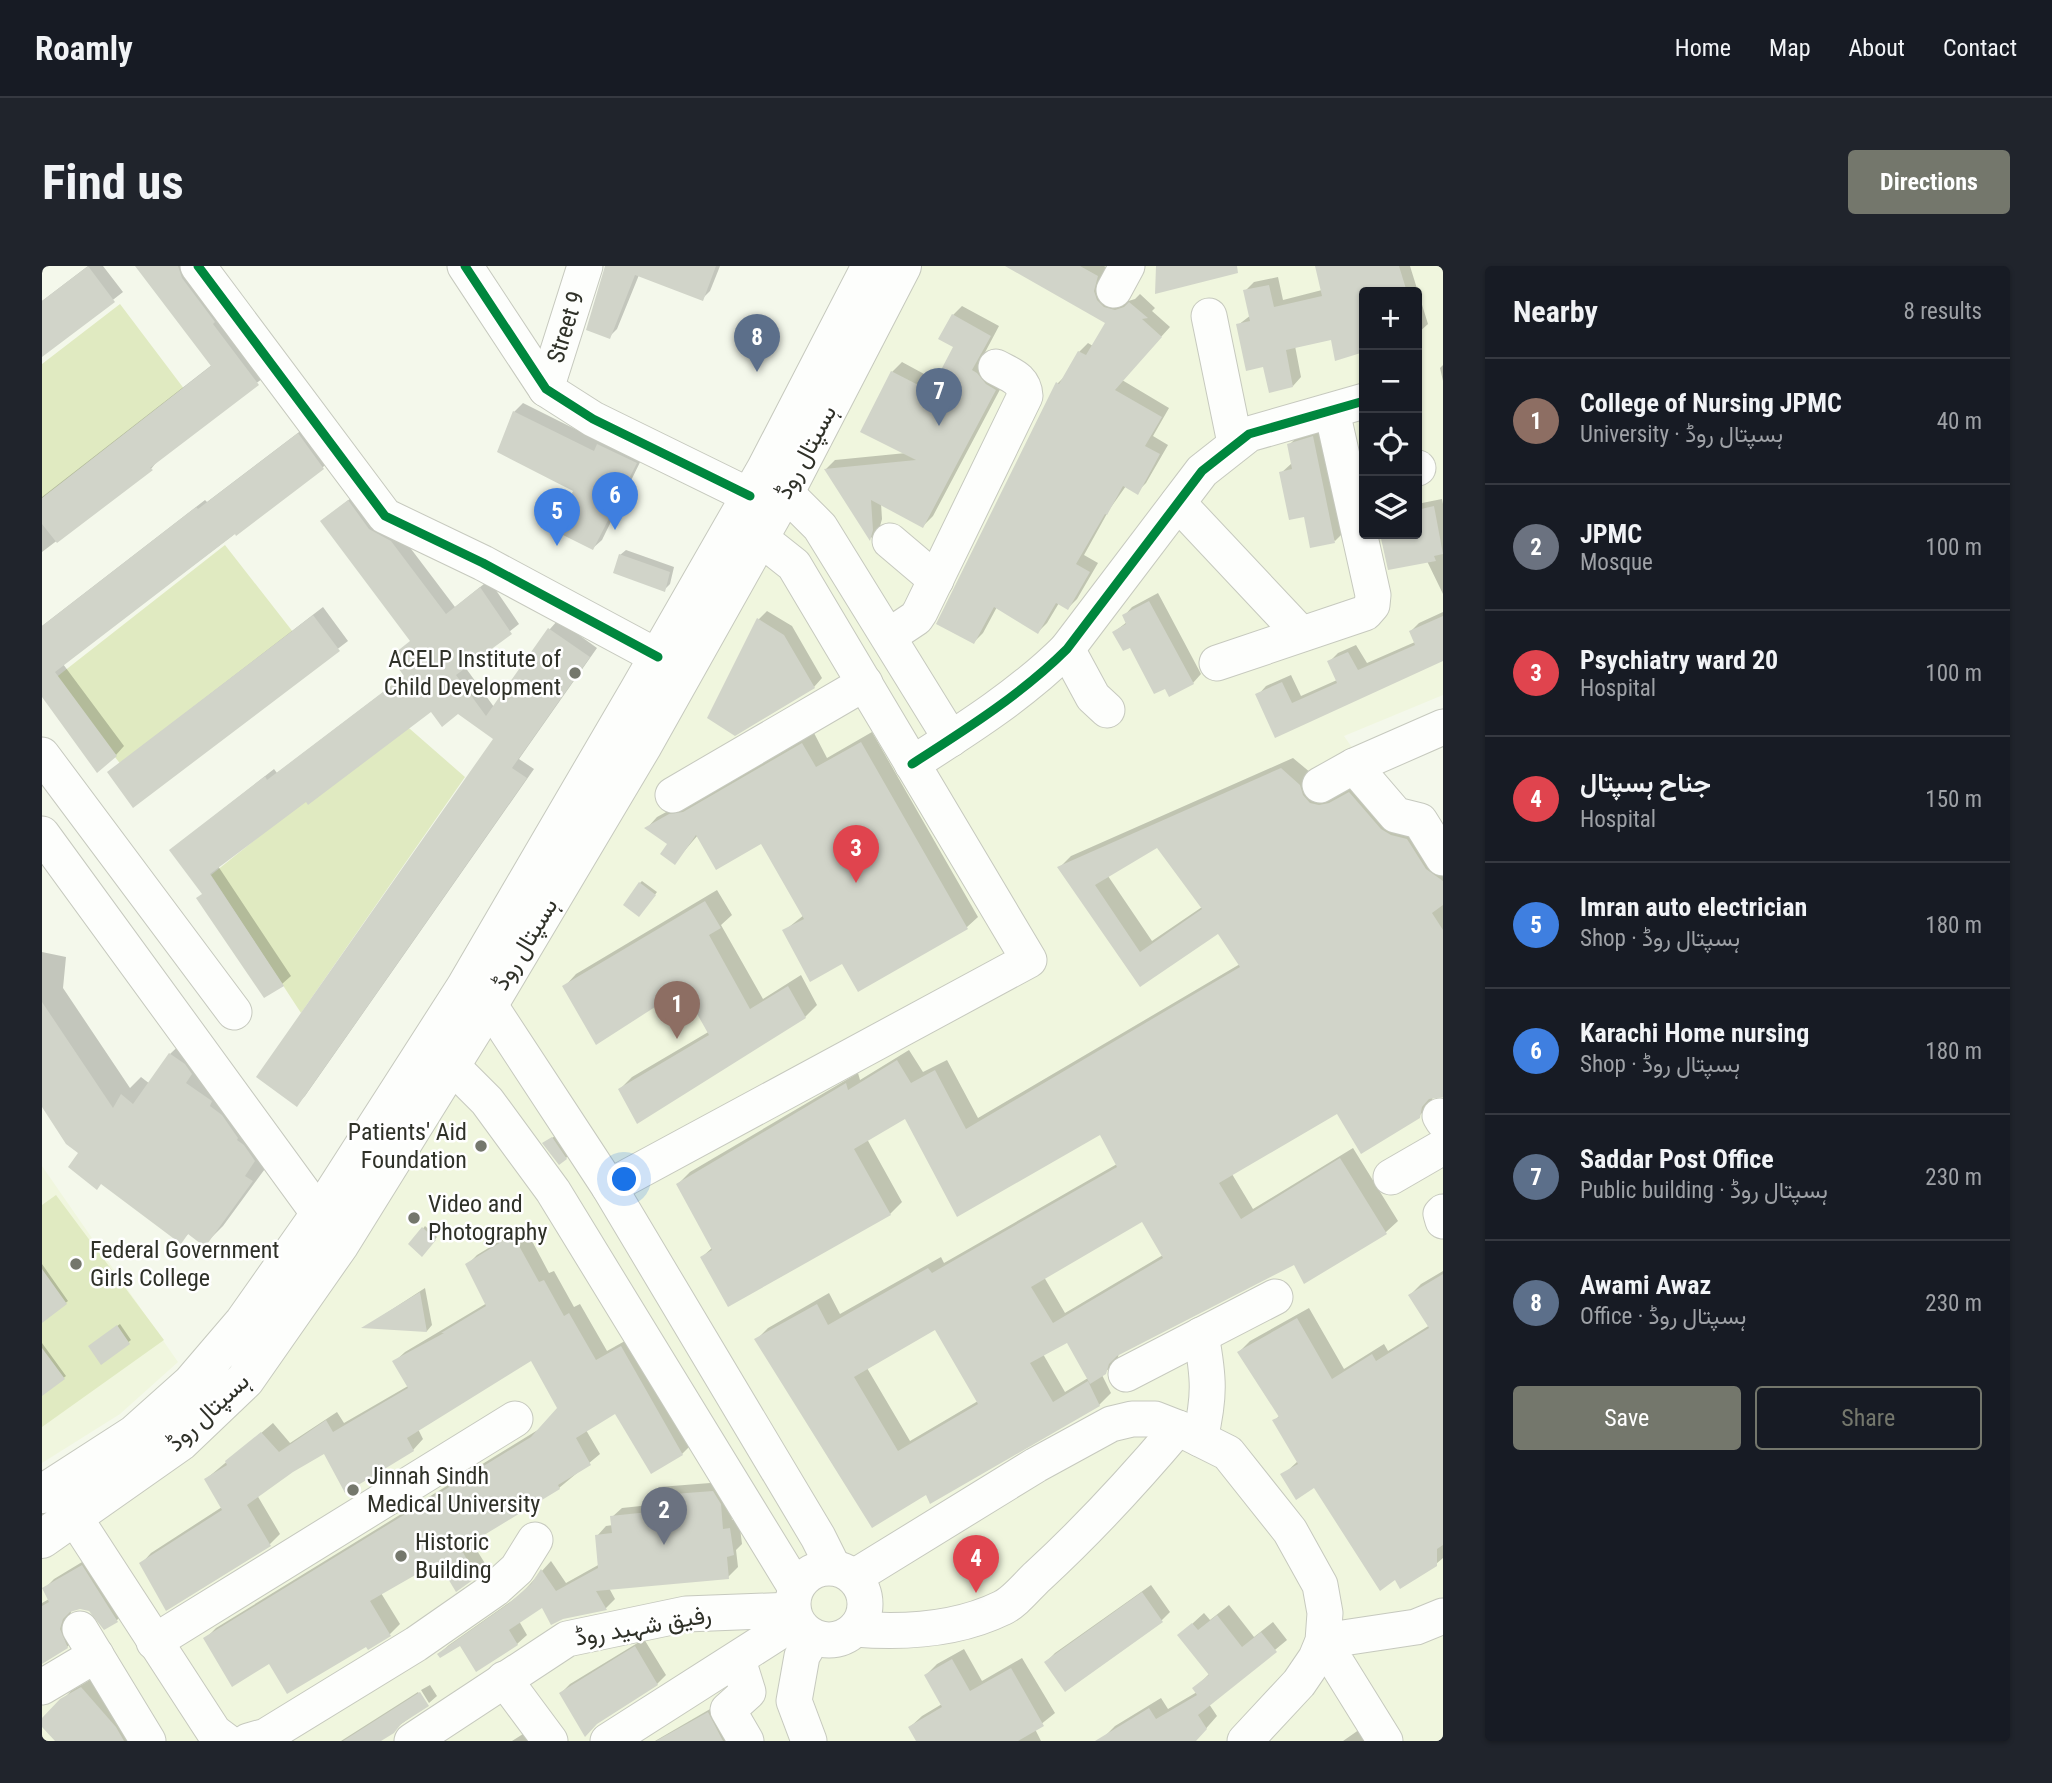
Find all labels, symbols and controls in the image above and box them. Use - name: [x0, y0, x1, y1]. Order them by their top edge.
- text: Roamly: [35, 29, 133, 68]
- text: Home: [1675, 34, 1731, 62]
- text: Map: [1769, 34, 1811, 62]
- text: About: [1849, 34, 1905, 62]
- text: Contact: [1943, 34, 2017, 62]
- button: Directions: [1848, 150, 2010, 214]
- text: Find us: [42, 154, 184, 211]
- map controls: [1359, 287, 1422, 539]
- button: +: [1359, 287, 1422, 350]
- street label: Street 9: [541, 288, 590, 366]
- text: Nearby: [1513, 294, 1598, 329]
- text: 8 results: [1904, 298, 1982, 325]
- pin: 8: [734, 314, 780, 372]
- button: −: [1359, 350, 1422, 413]
- pin: 7: [916, 368, 962, 426]
- text: College of Nursing JPMC: [1580, 388, 1842, 418]
- street label: ہسپتال روڈ: [770, 400, 844, 505]
- text: 1: [1530, 408, 1542, 435]
- text: 40 m: [1937, 408, 1982, 435]
- button: locate: [1359, 413, 1422, 476]
- text: University · ہسپتال روڈ: [1580, 421, 1783, 448]
- pin: 6: [592, 472, 638, 530]
- button: layers: [1359, 476, 1422, 539]
- pin: 5: [534, 488, 580, 546]
- text: JPMC: [1580, 519, 1642, 549]
- text: 2: [1530, 534, 1542, 561]
- text: 100 m: [1925, 534, 1982, 561]
- text: Mosque: [1580, 549, 1653, 576]
- place label: ACELP Institute of Child Development: [384, 645, 561, 701]
- text: Psychiatry ward 20: [1580, 645, 1778, 675]
- text: 3: [1530, 660, 1542, 687]
- text: 100 m: [1925, 660, 1982, 687]
- marker: ACELP Institute of Child Development: [567, 665, 583, 681]
- text: Hospital: [1580, 675, 1656, 702]
- text: جناح ہسپتال: [1580, 768, 1711, 798]
- text: 4: [1530, 786, 1542, 813]
- text: 150 m: [1925, 786, 1982, 813]
- text: Hospital: [1580, 806, 1656, 833]
- pin: 3: [833, 825, 879, 883]
- text: Imran auto electrician: [1580, 892, 1807, 922]
- street label: ہسپتال روڈ: [487, 893, 565, 996]
- text: 5: [1530, 912, 1542, 939]
- text: 180 m: [1925, 912, 1982, 939]
- text: Shop · ہسپتال روڈ: [1580, 925, 1740, 952]
- pin: 1: [654, 981, 700, 1039]
- text: Karachi Home nursing: [1580, 1018, 1809, 1048]
- text: 6: [1530, 1038, 1542, 1065]
- text: 180 m: [1925, 1038, 1982, 1065]
- text: Shop · ہسپتال روڈ: [1580, 1051, 1740, 1078]
- place label: Patients' Aid Foundation: [348, 1118, 467, 1174]
- marker: Patients' Aid Foundation: [473, 1138, 489, 1154]
- text: Saddar Post Office: [1580, 1144, 1774, 1174]
- your location: [607, 1162, 641, 1196]
- text: 7: [1530, 1164, 1542, 1191]
- text: 230 m: [1925, 1164, 1982, 1191]
- text: Public building · ہسپتال روڈ: [1580, 1177, 1828, 1204]
- place label: Video and Photography: [428, 1190, 547, 1246]
- marker: Video and Photography: [406, 1210, 422, 1226]
- place label: Federal Government Girls College: [90, 1236, 279, 1292]
- marker: Federal Government Girls College: [68, 1256, 84, 1272]
- text: Awami Awaz: [1580, 1270, 1711, 1300]
- text: 8: [1530, 1290, 1542, 1317]
- text: 230 m: [1925, 1290, 1982, 1317]
- text: Office · ہسپتال روڈ: [1580, 1303, 1746, 1330]
- street label: ہسپتال روڈ: [161, 1367, 256, 1459]
- button: Save: [1513, 1386, 1741, 1450]
- button: Share: [1755, 1386, 1982, 1450]
- place label: Jinnah Sindh Medical University: [367, 1462, 540, 1518]
- marker: Jinnah Sindh Medical University: [345, 1482, 361, 1498]
- pin: 2: [641, 1487, 687, 1545]
- place label: Historic Building: [415, 1528, 492, 1584]
- pin: 4: [953, 1535, 999, 1593]
- marker: Historic Building: [393, 1548, 409, 1564]
- street label: رفیق شہید روڈ: [573, 1600, 714, 1653]

